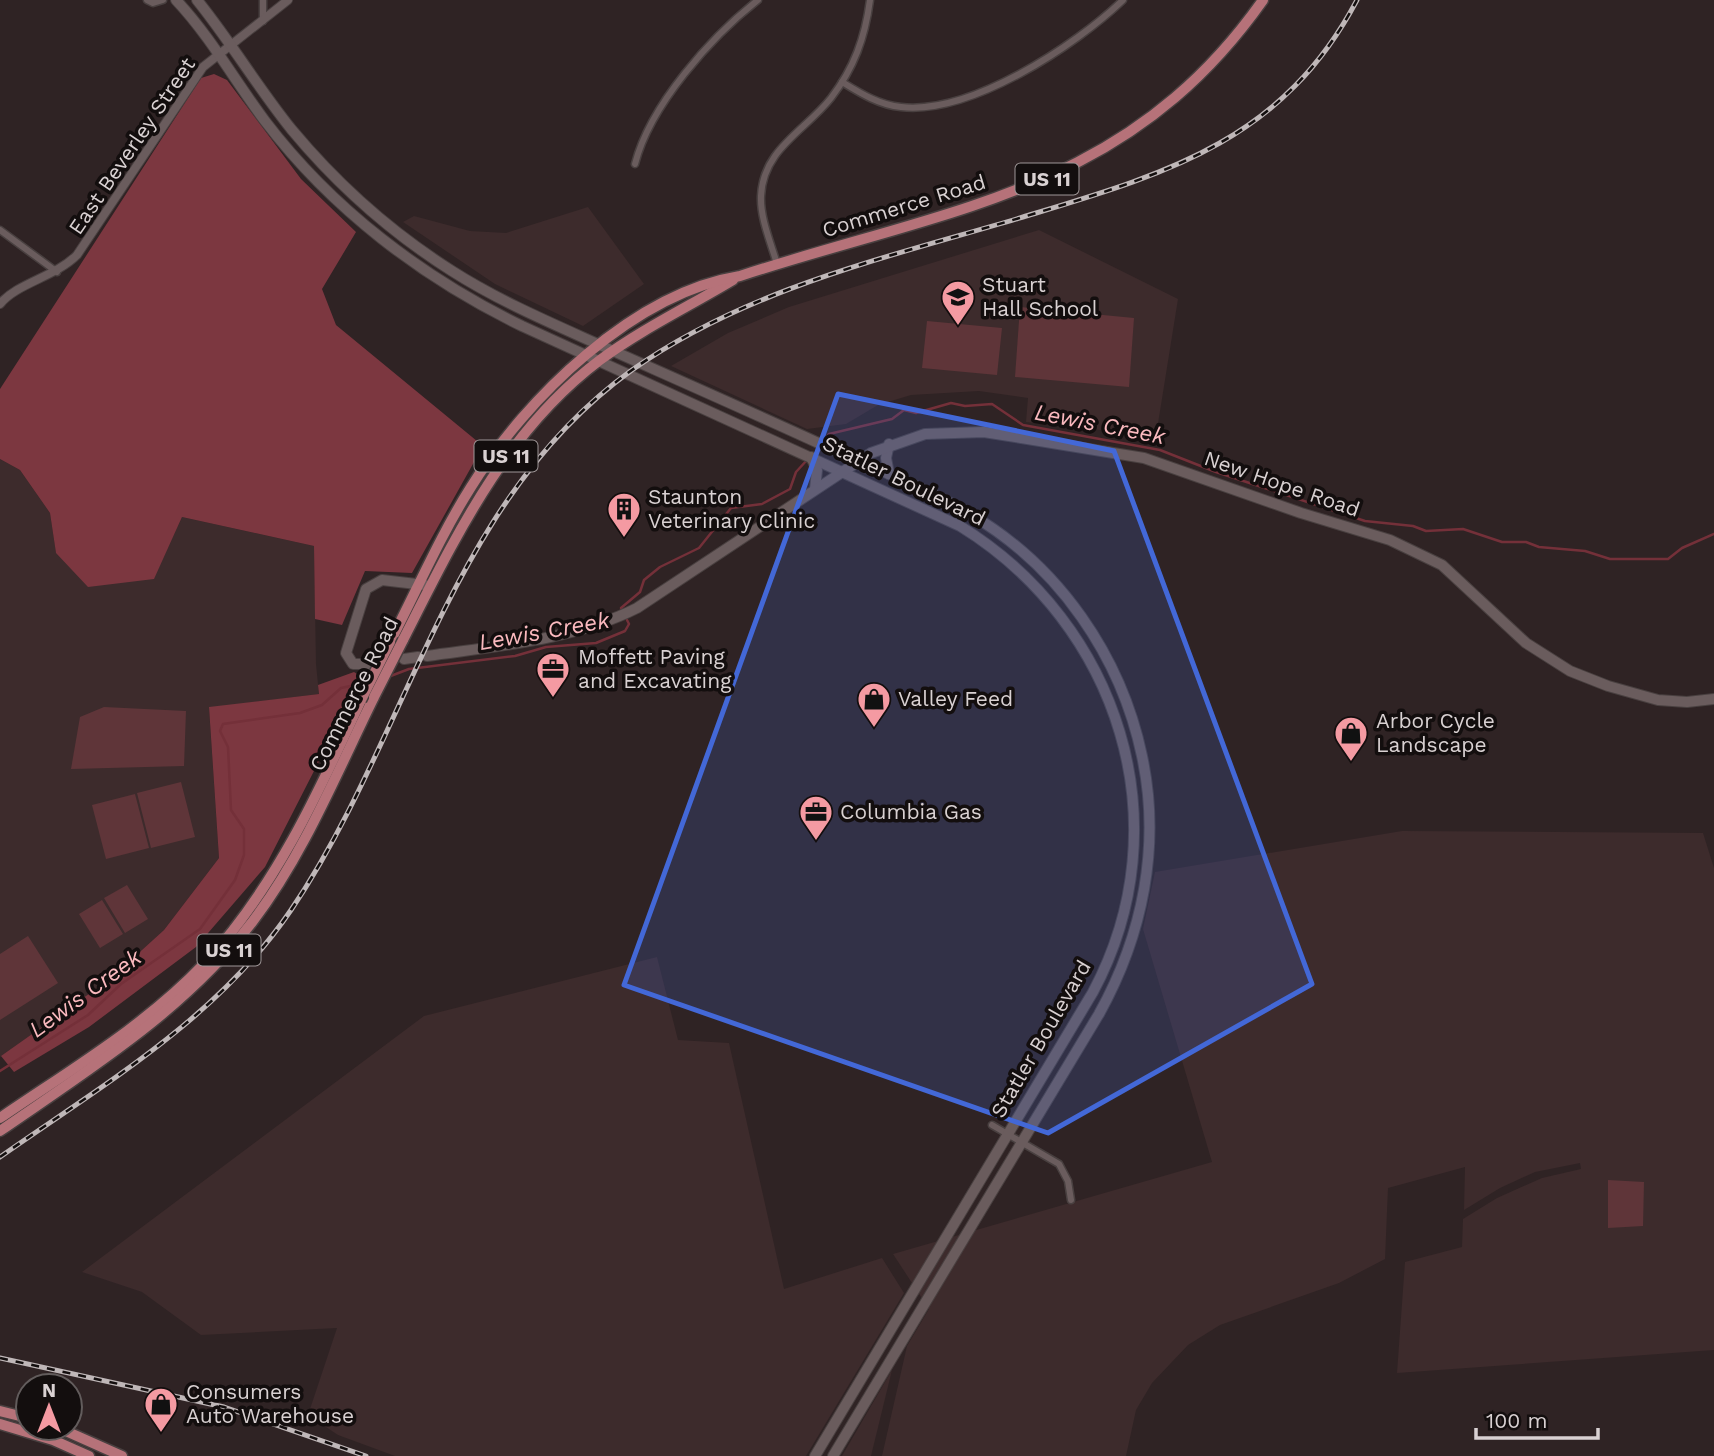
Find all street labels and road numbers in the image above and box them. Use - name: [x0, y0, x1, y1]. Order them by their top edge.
- street label: East Beverley Street: [63, 52, 200, 239]
- road number: US 11: [1016, 164, 1078, 195]
- street label: Commerce Road: [819, 169, 989, 242]
- street label: Statler Boulevard: [819, 430, 990, 531]
- road number: US 11: [475, 440, 538, 471]
- street label: New Hope Road: [1201, 445, 1363, 522]
- street label: Commerce Road: [304, 613, 403, 775]
- road number: US 11: [198, 934, 260, 966]
- street label: Statler Boulevard: [985, 956, 1096, 1122]

